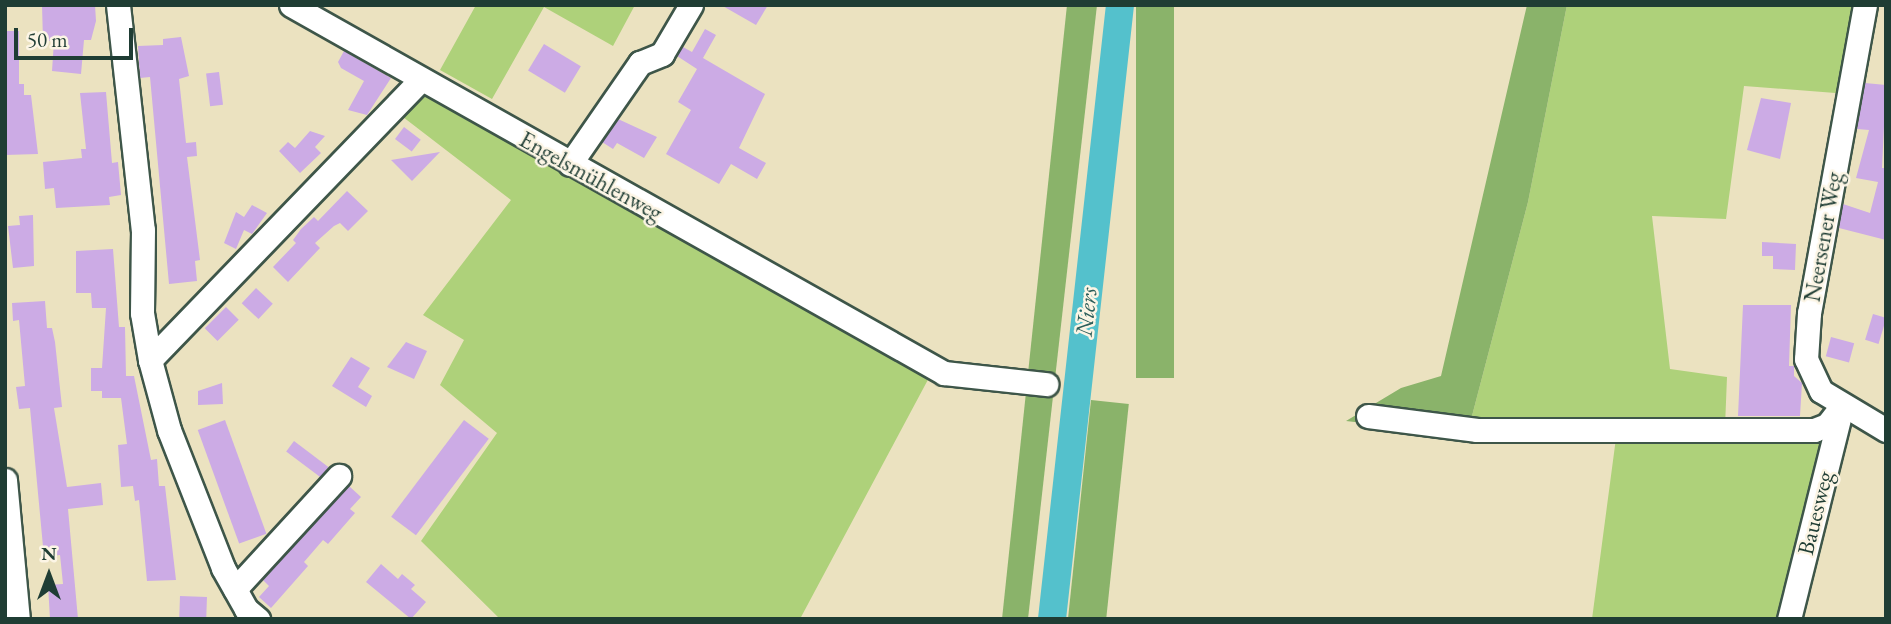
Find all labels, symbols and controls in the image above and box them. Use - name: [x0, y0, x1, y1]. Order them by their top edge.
- scale bar: [18, 14, 136, 58]
- text: 50 m: [27, 26, 68, 53]
- street label: Engelsmühlenweg: [515, 125, 667, 227]
- street label: Neersener Weg: [1798, 170, 1848, 304]
- water label: Niers: [1069, 286, 1103, 338]
- street label: Bauesweg: [1791, 468, 1839, 558]
- north arrow: [14, 540, 84, 610]
- text: N: [41, 541, 57, 566]

